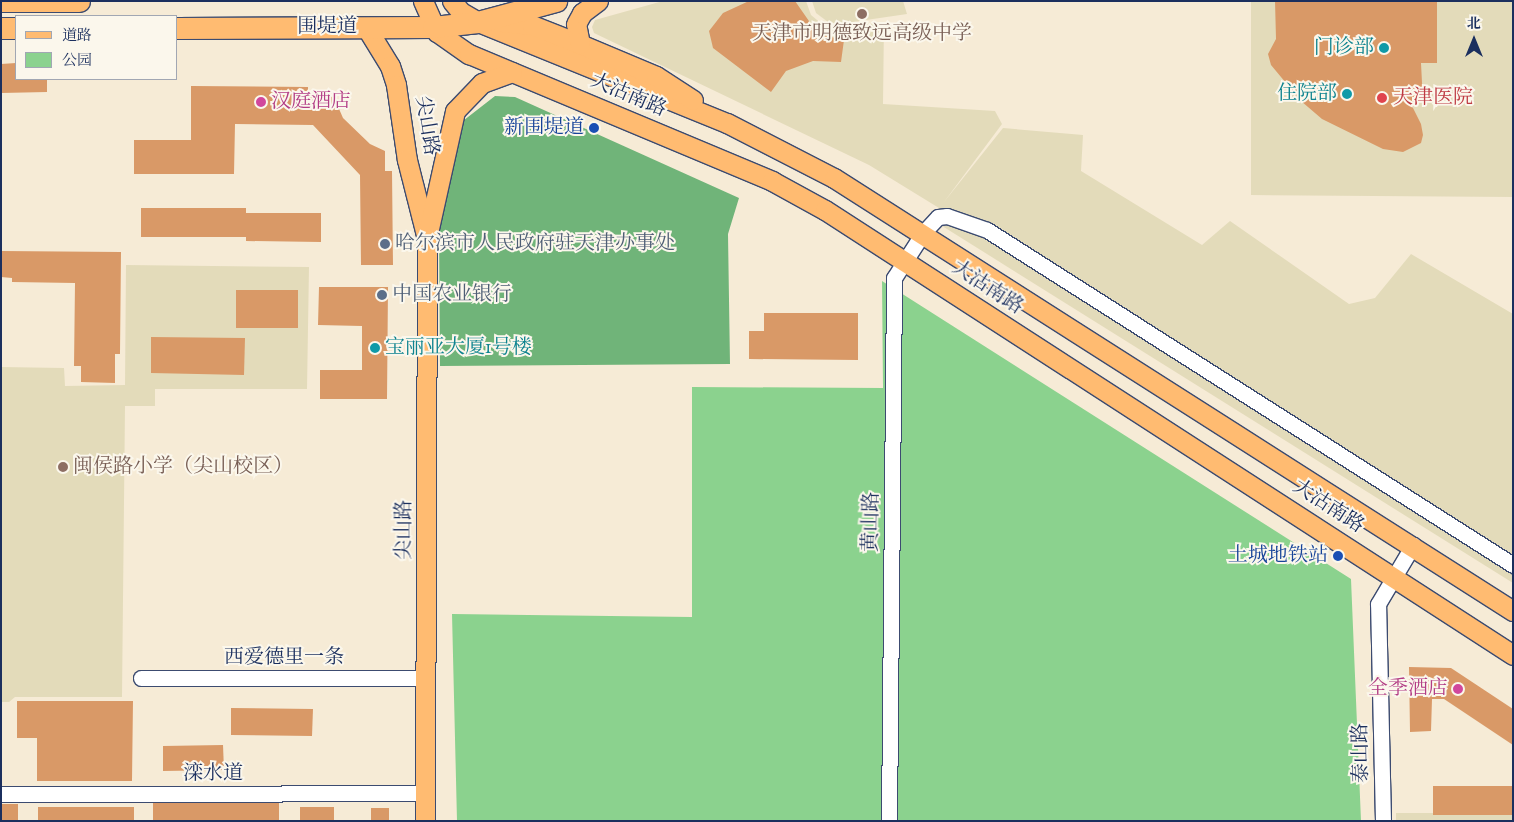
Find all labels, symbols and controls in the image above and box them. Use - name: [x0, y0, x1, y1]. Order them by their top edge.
- marker: 天津市明德致远高级中学: [856, 8, 868, 20]
- legend: [15, 15, 178, 80]
- street label: 围堤道: [297, 15, 357, 39]
- north arrow: [1449, 15, 1499, 65]
- text: 北: [1467, 15, 1481, 35]
- place label: 天津市明德致远高级中学: [752, 22, 972, 46]
- text: 道路: [62, 26, 92, 47]
- place label: 门诊部: [1314, 36, 1374, 60]
- marker: 门诊部: [1378, 42, 1390, 54]
- text: 公园: [62, 51, 92, 72]
- street label: 大沽南路: [586, 69, 670, 123]
- place label: 住院部: [1277, 82, 1337, 106]
- place label: 天津医院: [1393, 86, 1473, 110]
- marker: 住院部: [1341, 88, 1353, 100]
- place label: 汉庭酒店: [271, 90, 351, 114]
- marker: 天津医院: [1375, 91, 1389, 105]
- street label: 尖山路: [409, 94, 443, 158]
- marker: 汉庭酒店: [255, 96, 267, 108]
- place label: 新围堤道: [504, 116, 584, 140]
- marker: 新围堤道: [588, 122, 600, 134]
- place label: 哈尔滨市人民政府驻天津办事处: [395, 232, 675, 256]
- marker: 哈尔滨市人民政府驻天津办事处: [379, 238, 391, 250]
- street label: 大沽南路: [947, 256, 1027, 320]
- place label: 中国农业银行: [392, 283, 512, 307]
- marker: 中国农业银行: [376, 289, 388, 301]
- place label: 宝丽亚大厦1号楼: [385, 336, 532, 360]
- marker: 宝丽亚大厦1号楼: [369, 342, 381, 354]
- place label: 闽侯路小学（尖山校区）: [73, 455, 293, 479]
- marker: 闽侯路小学（尖山校区）: [57, 461, 69, 473]
- street label: 大沽南路: [1288, 475, 1368, 539]
- street label: 黄山路: [859, 492, 885, 552]
- street label: 尖山路: [393, 500, 417, 560]
- place label: 土城地铁站: [1228, 544, 1328, 568]
- marker: 土城地铁站: [1332, 550, 1344, 562]
- street label: 西爱德里一条: [224, 646, 344, 670]
- place label: 全季酒店: [1368, 677, 1448, 701]
- marker: 全季酒店: [1452, 683, 1464, 695]
- street label: 泰山路: [1349, 723, 1375, 783]
- street label: 滦水道: [183, 762, 243, 786]

